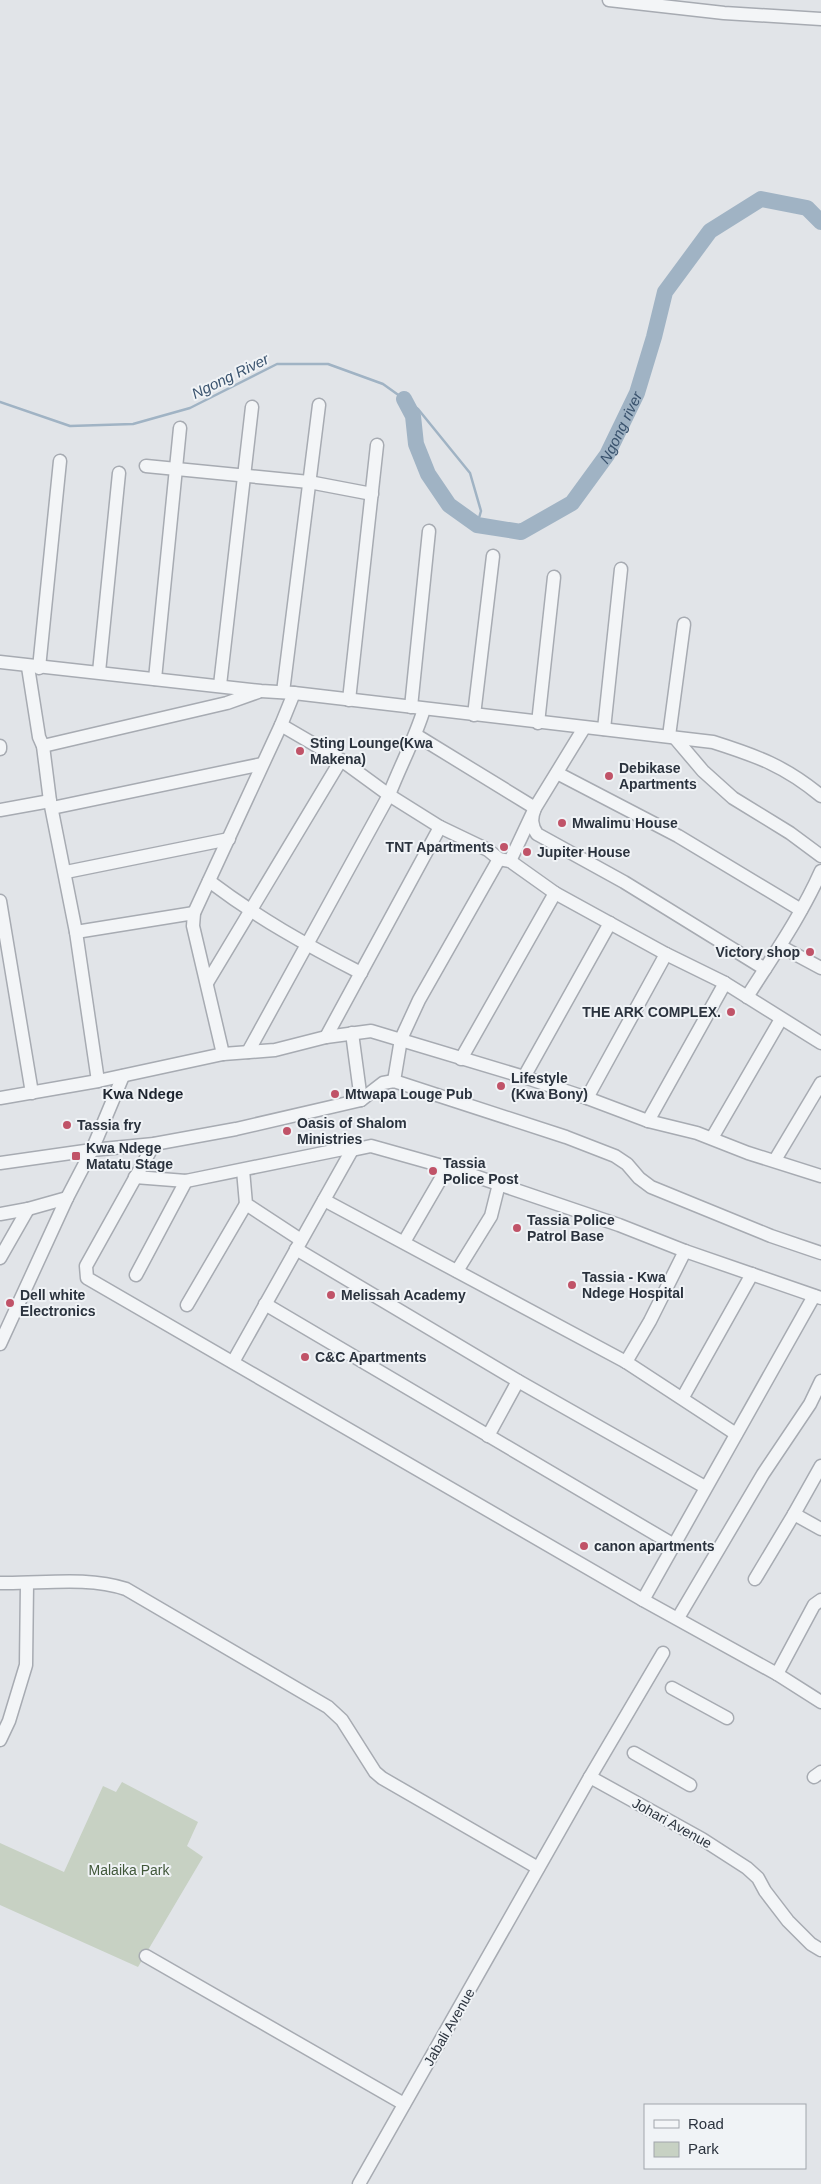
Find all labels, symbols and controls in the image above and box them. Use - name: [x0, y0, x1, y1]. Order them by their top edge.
- water label: Ngong River: [189, 350, 272, 402]
- water label: Ngong river: [595, 388, 645, 466]
- place label: Sting Lounge(Kwa Makena): [310, 735, 433, 767]
- marker: Sting Lounge(Kwa Makena): [294, 745, 306, 757]
- place label: Debikase Apartments: [619, 760, 697, 792]
- marker: Debikase Apartments: [603, 770, 615, 782]
- place label: Mwalimu House: [572, 815, 678, 831]
- marker: Mwalimu House: [556, 817, 568, 829]
- place label: TNT Apartments: [386, 839, 494, 855]
- marker: TNT Apartments: [498, 841, 510, 853]
- place label: Jupiter House: [537, 844, 631, 860]
- marker: Jupiter House: [521, 846, 533, 858]
- place label: Victory shop: [715, 944, 800, 960]
- marker: Victory shop: [804, 946, 816, 958]
- place label: THE ARK COMPLEX.: [582, 1004, 721, 1020]
- marker: THE ARK COMPLEX.: [725, 1006, 737, 1018]
- place label: Lifestyle (Kwa Bony): [511, 1070, 588, 1102]
- marker: Lifestyle (Kwa Bony): [495, 1080, 507, 1092]
- district label: Kwa Ndege: [103, 1085, 183, 1102]
- place label: Mtwapa Louge Pub: [345, 1086, 473, 1102]
- marker: Mtwapa Louge Pub: [329, 1088, 341, 1100]
- place label: Oasis of Shalom Ministries: [297, 1115, 407, 1147]
- place label: Tassia fry: [77, 1117, 142, 1133]
- marker: Tassia fry: [61, 1119, 73, 1131]
- marker: Oasis of Shalom Ministries: [281, 1125, 293, 1137]
- place label: Kwa Ndege Matatu Stage: [86, 1140, 173, 1172]
- marker: Kwa Ndege Matatu Stage: [70, 1150, 82, 1162]
- place label: Tassia Police Post: [443, 1155, 519, 1187]
- marker: Tassia Police Post: [427, 1165, 439, 1177]
- place label: Tassia Police Patrol Base: [527, 1212, 615, 1244]
- marker: Tassia Police Patrol Base: [511, 1222, 523, 1234]
- place label: Tassia - Kwa Ndege Hospital: [582, 1269, 684, 1301]
- marker: Tassia - Kwa Ndege Hospital: [566, 1279, 578, 1291]
- place label: Dell white Electronics: [20, 1287, 96, 1319]
- place label: Melissah Academy: [341, 1287, 466, 1303]
- marker: Melissah Academy: [325, 1289, 337, 1301]
- marker: Dell white Electronics: [4, 1297, 16, 1309]
- place label: C&C Apartments: [315, 1349, 427, 1365]
- marker: C&C Apartments: [299, 1351, 311, 1363]
- place label: canon apartments: [594, 1538, 715, 1554]
- marker: canon apartments: [578, 1540, 590, 1552]
- street label: Johari Avenue: [629, 1795, 715, 1852]
- park label: Malaika Park: [89, 1862, 170, 1878]
- street label: Jabali Avenue: [420, 1985, 478, 2069]
- legend: [644, 2104, 806, 2169]
- text: Road: [688, 2115, 724, 2132]
- text: Park: [688, 2140, 719, 2157]

